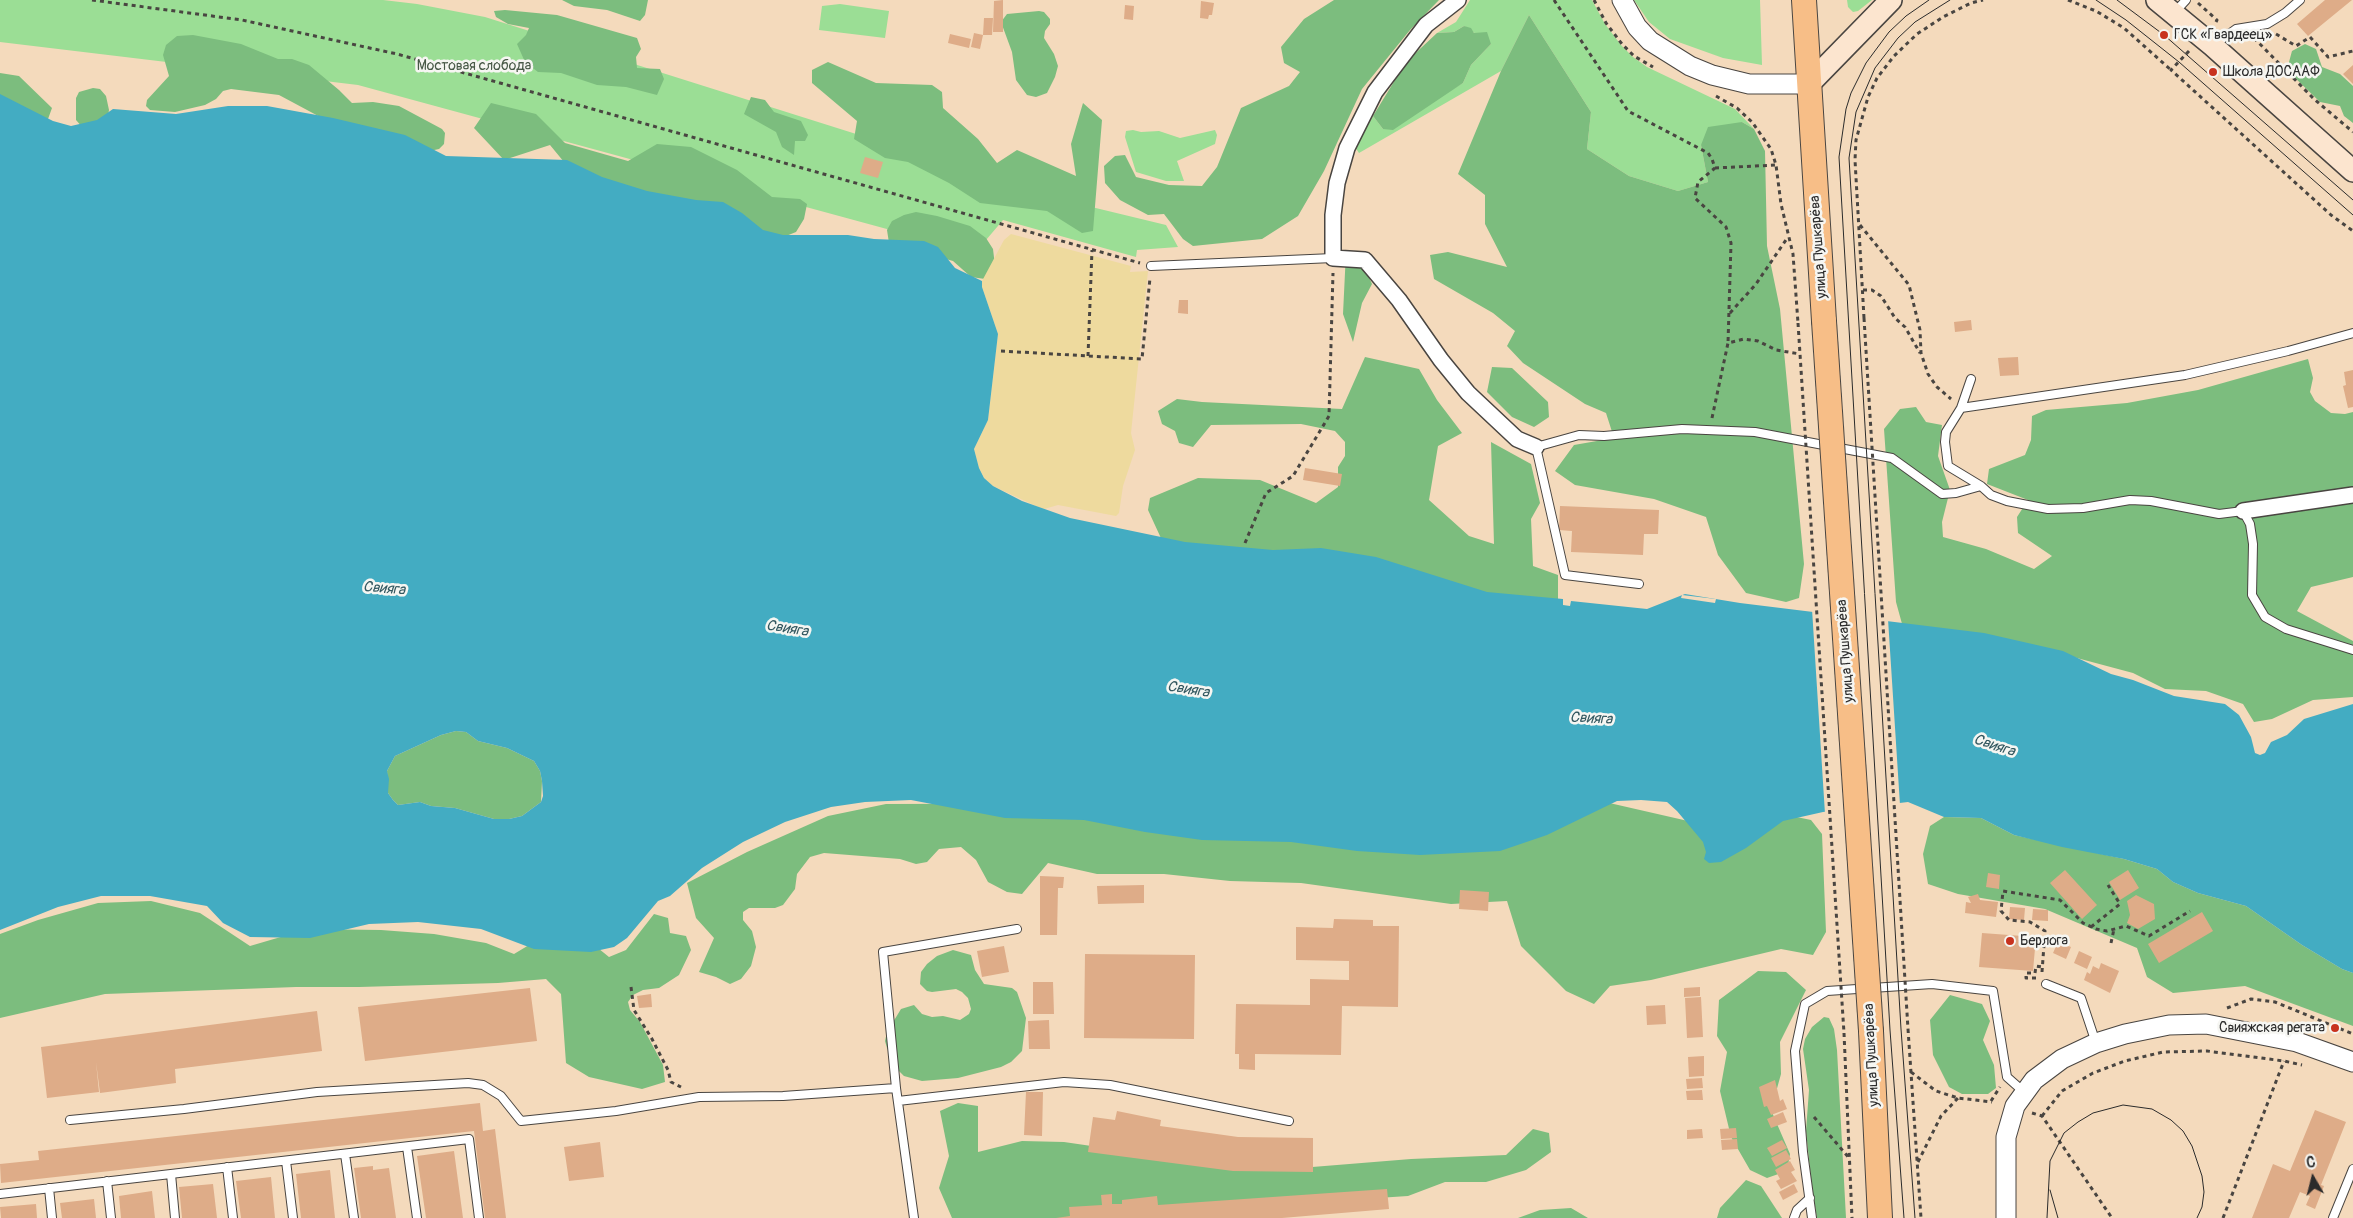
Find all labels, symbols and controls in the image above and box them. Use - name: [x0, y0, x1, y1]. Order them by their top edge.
- place label: ГСК «Гвардеец»: [2174, 27, 2272, 43]
- marker: ГСК «Гвардеец»: [2158, 29, 2170, 41]
- park label: Мостовая слобода: [417, 58, 531, 74]
- place label: Школа ДОСААФ: [2223, 64, 2320, 80]
- marker: Школа ДОСААФ: [2207, 66, 2219, 78]
- street label: улица Пушкарёва: [1807, 195, 1831, 299]
- water label: Свияга: [362, 578, 406, 600]
- street label: улица Пушкарёва: [1834, 599, 1858, 703]
- water label: Свияга: [765, 617, 809, 641]
- water label: Свияга: [1166, 678, 1210, 702]
- water label: Свияга: [1569, 709, 1613, 729]
- water label: Свияга: [1971, 731, 2017, 761]
- place label: Берлога: [2020, 933, 2068, 949]
- marker: Берлога: [2004, 935, 2016, 947]
- street label: улица Пушкарёва: [1861, 1003, 1883, 1107]
- place label: Свияжская регата: [2219, 1020, 2325, 1036]
- marker: Свияжская регата: [2329, 1022, 2341, 1034]
- north arrow: [2288, 1153, 2338, 1203]
- text: С: [2305, 1154, 2316, 1172]

